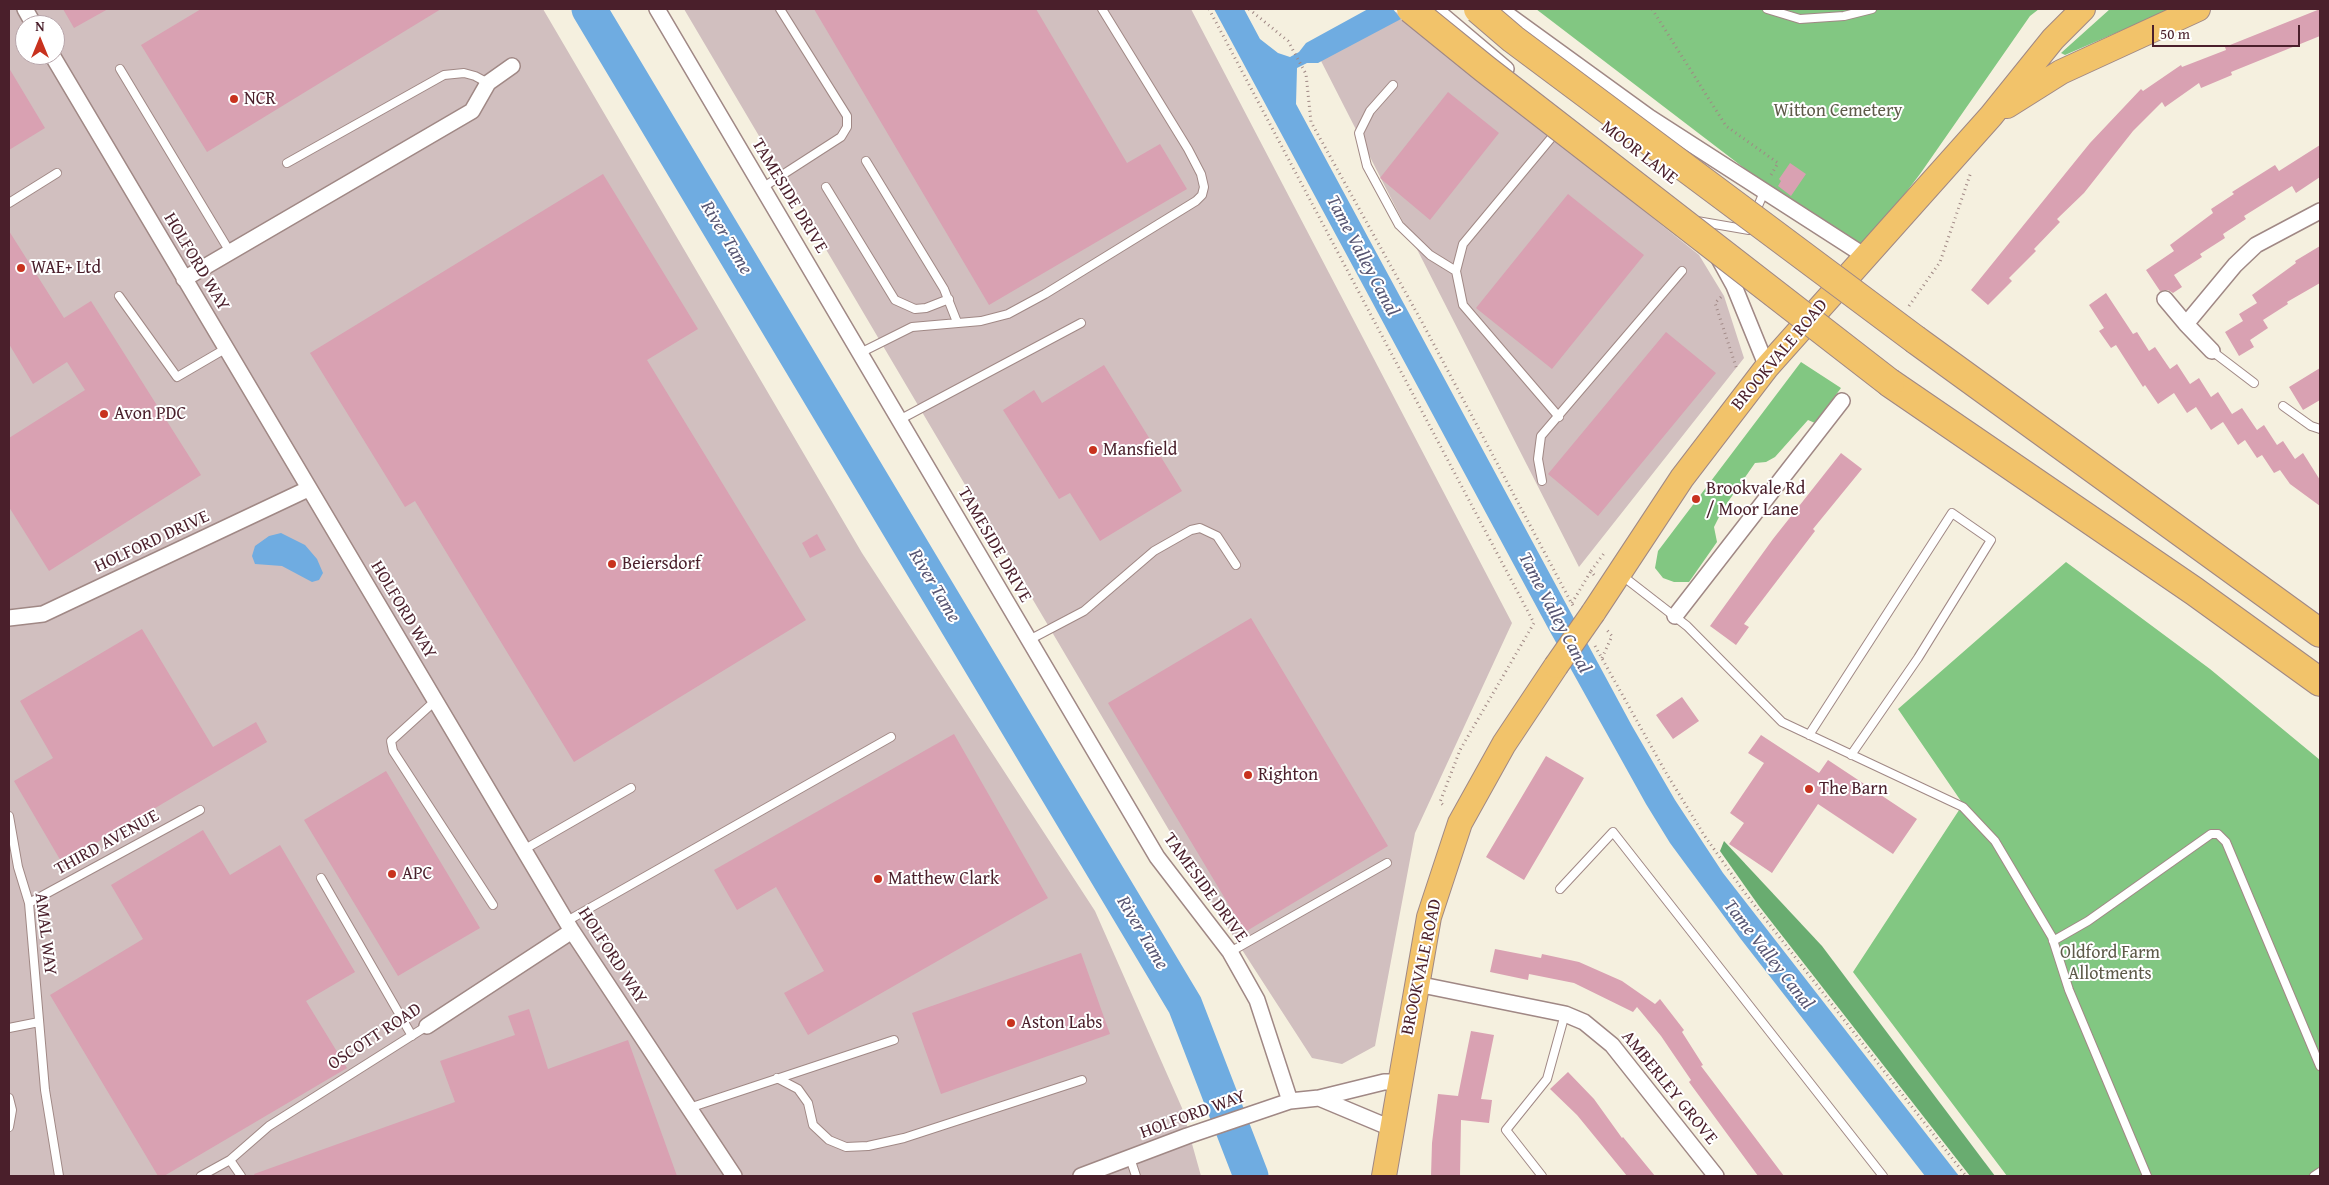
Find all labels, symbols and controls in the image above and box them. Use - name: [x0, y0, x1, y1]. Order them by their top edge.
- north arrow: [15, 15, 65, 65]
- scale bar: [2154, 15, 2302, 47]
- text: N: [35, 16, 45, 36]
- text: 50 m: [2160, 23, 2190, 44]
- place label: NCR: [244, 88, 276, 110]
- marker: NCR: [228, 93, 240, 105]
- park label: Witton Cemetery: [1774, 100, 1902, 122]
- street label: MOOR LANE: [1596, 116, 1682, 190]
- street label: TAMESIDE DRIVE: [746, 135, 832, 257]
- water label: Tame Valley Canal: [1321, 192, 1403, 320]
- water label: River Tame: [695, 197, 757, 279]
- street label: HOLFORD WAY: [158, 209, 234, 315]
- place label: WAE+ Ltd: [31, 257, 101, 279]
- marker: WAE+ Ltd: [15, 262, 27, 274]
- street label: BROOKVALE ROAD: [1727, 295, 1833, 415]
- place label: Avon PDC: [114, 403, 186, 425]
- marker: Avon PDC: [98, 408, 110, 420]
- place label: Mansfield: [1103, 439, 1177, 461]
- marker: Mansfield: [1087, 444, 1099, 456]
- place label: Brookvale Rd / Moor Lane: [1706, 478, 1805, 520]
- street label: TAMESIDE DRIVE: [952, 483, 1036, 607]
- marker: Brookvale Rd / Moor Lane: [1690, 493, 1702, 505]
- street label: HOLFORD DRIVE: [91, 506, 213, 578]
- water label: River Tame: [903, 545, 965, 627]
- water label: Tame Valley Canal: [1513, 549, 1595, 677]
- place label: Beiersdorf: [622, 553, 701, 575]
- street label: HOLFORD WAY: [365, 557, 441, 663]
- marker: Beiersdorf: [606, 558, 618, 570]
- place label: Righton: [1258, 764, 1318, 786]
- marker: Righton: [1242, 769, 1254, 781]
- place label: The Barn: [1819, 778, 1888, 800]
- marker: The Barn: [1803, 783, 1815, 795]
- street label: THIRD AVENUE: [51, 805, 163, 881]
- street label: TAMESIDE DRIVE: [1158, 829, 1252, 947]
- place label: APC: [402, 863, 432, 885]
- marker: APC: [386, 868, 398, 880]
- place label: Matthew Clark: [888, 868, 999, 890]
- marker: Matthew Clark: [872, 873, 884, 885]
- street label: AMAL WAY: [29, 891, 61, 977]
- water label: River Tame: [1111, 892, 1173, 974]
- water label: Tame Valley Canal: [1718, 895, 1818, 1015]
- street label: BROOKVALE ROAD: [1397, 897, 1447, 1037]
- street label: HOLFORD WAY: [573, 904, 651, 1008]
- park label: Oldford Farm Allotments: [2060, 942, 2160, 984]
- street label: OSCOTT ROAD: [324, 999, 426, 1075]
- place label: Aston Labs: [1021, 1012, 1102, 1034]
- marker: Aston Labs: [1005, 1017, 1017, 1029]
- street label: AMBERLEY GROVE: [1616, 1027, 1722, 1149]
- street label: HOLFORD WAY: [1137, 1086, 1249, 1144]

